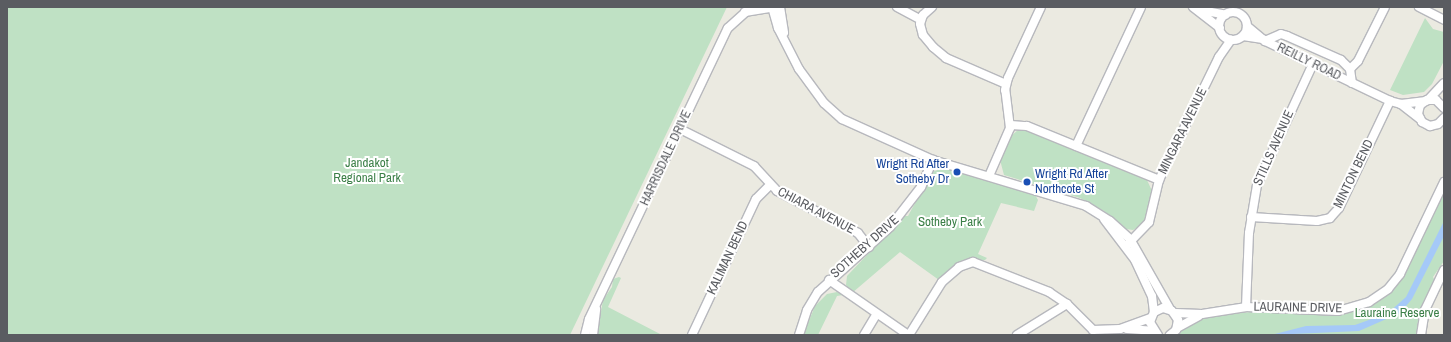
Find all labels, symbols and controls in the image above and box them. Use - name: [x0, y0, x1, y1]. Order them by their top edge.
- street label: REILLY ROAD: [1274, 40, 1344, 84]
- street label: MINGARA AVENUE: [1155, 85, 1211, 177]
- street label: HARRISDALE DRIVE: [637, 108, 695, 208]
- street label: STILLS AVENUE: [1250, 108, 1298, 188]
- street label: MINTON BEND: [1331, 137, 1377, 211]
- park label: Jandakot Regional Park: [333, 156, 401, 187]
- place label: Wright Rd After Sotheby Dr: [876, 157, 949, 188]
- marker: Wright Rd After Sotheby Dr: [952, 167, 962, 177]
- place label: Wright Rd After Northcote St: [1035, 167, 1108, 198]
- marker: Wright Rd After Northcote St: [1022, 177, 1032, 187]
- street label: CHIARA AVENUE: [774, 184, 858, 238]
- street label: SOTHEBY DRIVE: [828, 212, 902, 282]
- park label: Sotheby Park: [918, 214, 982, 230]
- street label: KALIMAN BEND: [704, 219, 752, 297]
- street label: LAURAINE DRIVE: [1253, 299, 1343, 317]
- park label: Lauraine Reserve: [1355, 305, 1439, 321]

